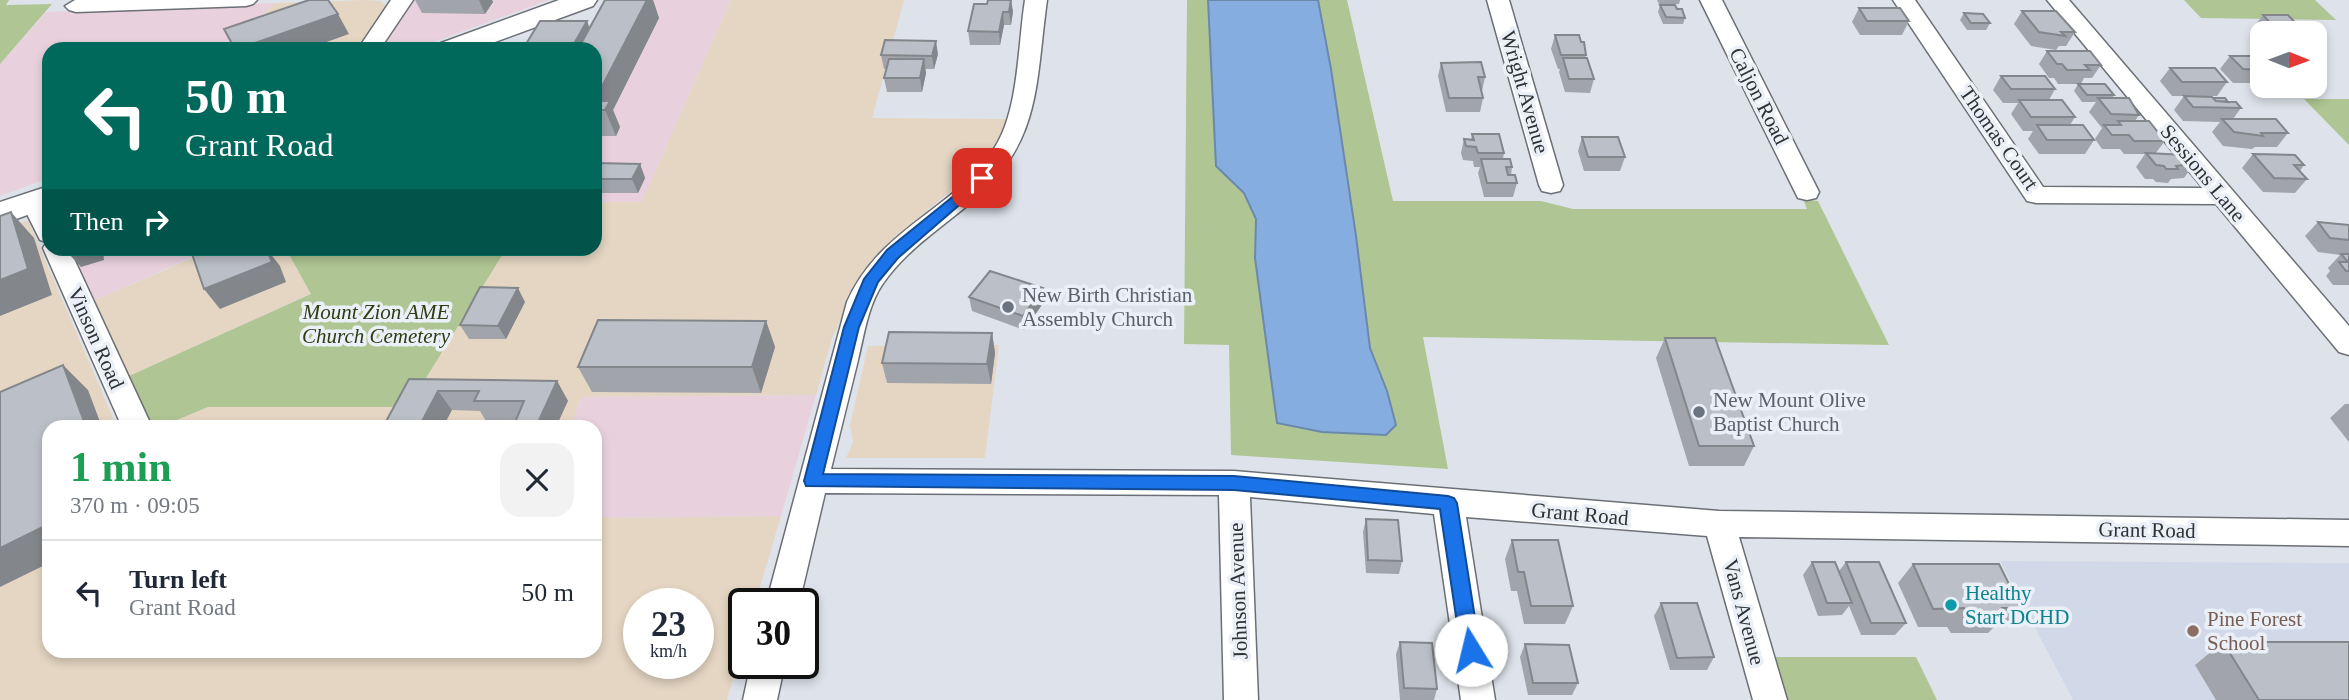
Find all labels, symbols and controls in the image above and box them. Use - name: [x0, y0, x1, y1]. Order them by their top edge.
- north arrow: [2250, 21, 2328, 98]
- map controls: [2250, 21, 2327, 98]
- street label: Wright Avenue: [1496, 28, 1554, 156]
- street label: Caljon Road: [1724, 44, 1794, 149]
- text: 50 m: [185, 69, 287, 124]
- icon: left: [70, 70, 161, 161]
- street label: Thomas Court: [1955, 82, 2044, 194]
- street label: Sessions Lane: [2155, 119, 2251, 227]
- text: Grant Road: [185, 127, 333, 163]
- pin: [952, 148, 1012, 208]
- icon: arrive: [963, 159, 1001, 197]
- icon: right: [137, 203, 175, 241]
- text: Then: [70, 207, 123, 236]
- street label: Vinson Road: [63, 283, 129, 393]
- place label: New Birth Christian Assembly Church: [1022, 283, 1193, 331]
- marker: New Birth Christian Assembly Church: [1000, 299, 1016, 315]
- park label: Mount Zion AME Church Cemetery: [302, 300, 451, 348]
- place label: New Mount Olive Baptist Church: [1713, 388, 1866, 436]
- marker: New Mount Olive Baptist Church: [1691, 404, 1707, 420]
- button: close: [500, 443, 574, 517]
- text: 1 min: [70, 444, 172, 490]
- text: 370 m · 09:05: [70, 493, 200, 518]
- street label: Grant Road: [1530, 498, 1630, 530]
- street label: Grant Road: [2098, 517, 2196, 543]
- street label: Johnson Avenue: [1224, 522, 1252, 660]
- street label: Vans Avenue: [1718, 556, 1770, 668]
- text: Turn left: [129, 565, 227, 594]
- icon: left: [70, 574, 108, 612]
- text: 50 m: [521, 578, 574, 607]
- place label: Healthy Start DCHD: [1965, 581, 2069, 629]
- speed limit sign: 30: [728, 588, 819, 679]
- text: Grant Road: [129, 595, 236, 620]
- marker: Healthy Start DCHD: [1943, 597, 1959, 613]
- text: 23: [651, 605, 686, 644]
- place label: Pine Forest School: [2207, 607, 2302, 655]
- position arrow: [1434, 613, 1508, 687]
- marker: Pine Forest School: [2185, 623, 2201, 639]
- text: km/h: [650, 641, 687, 661]

